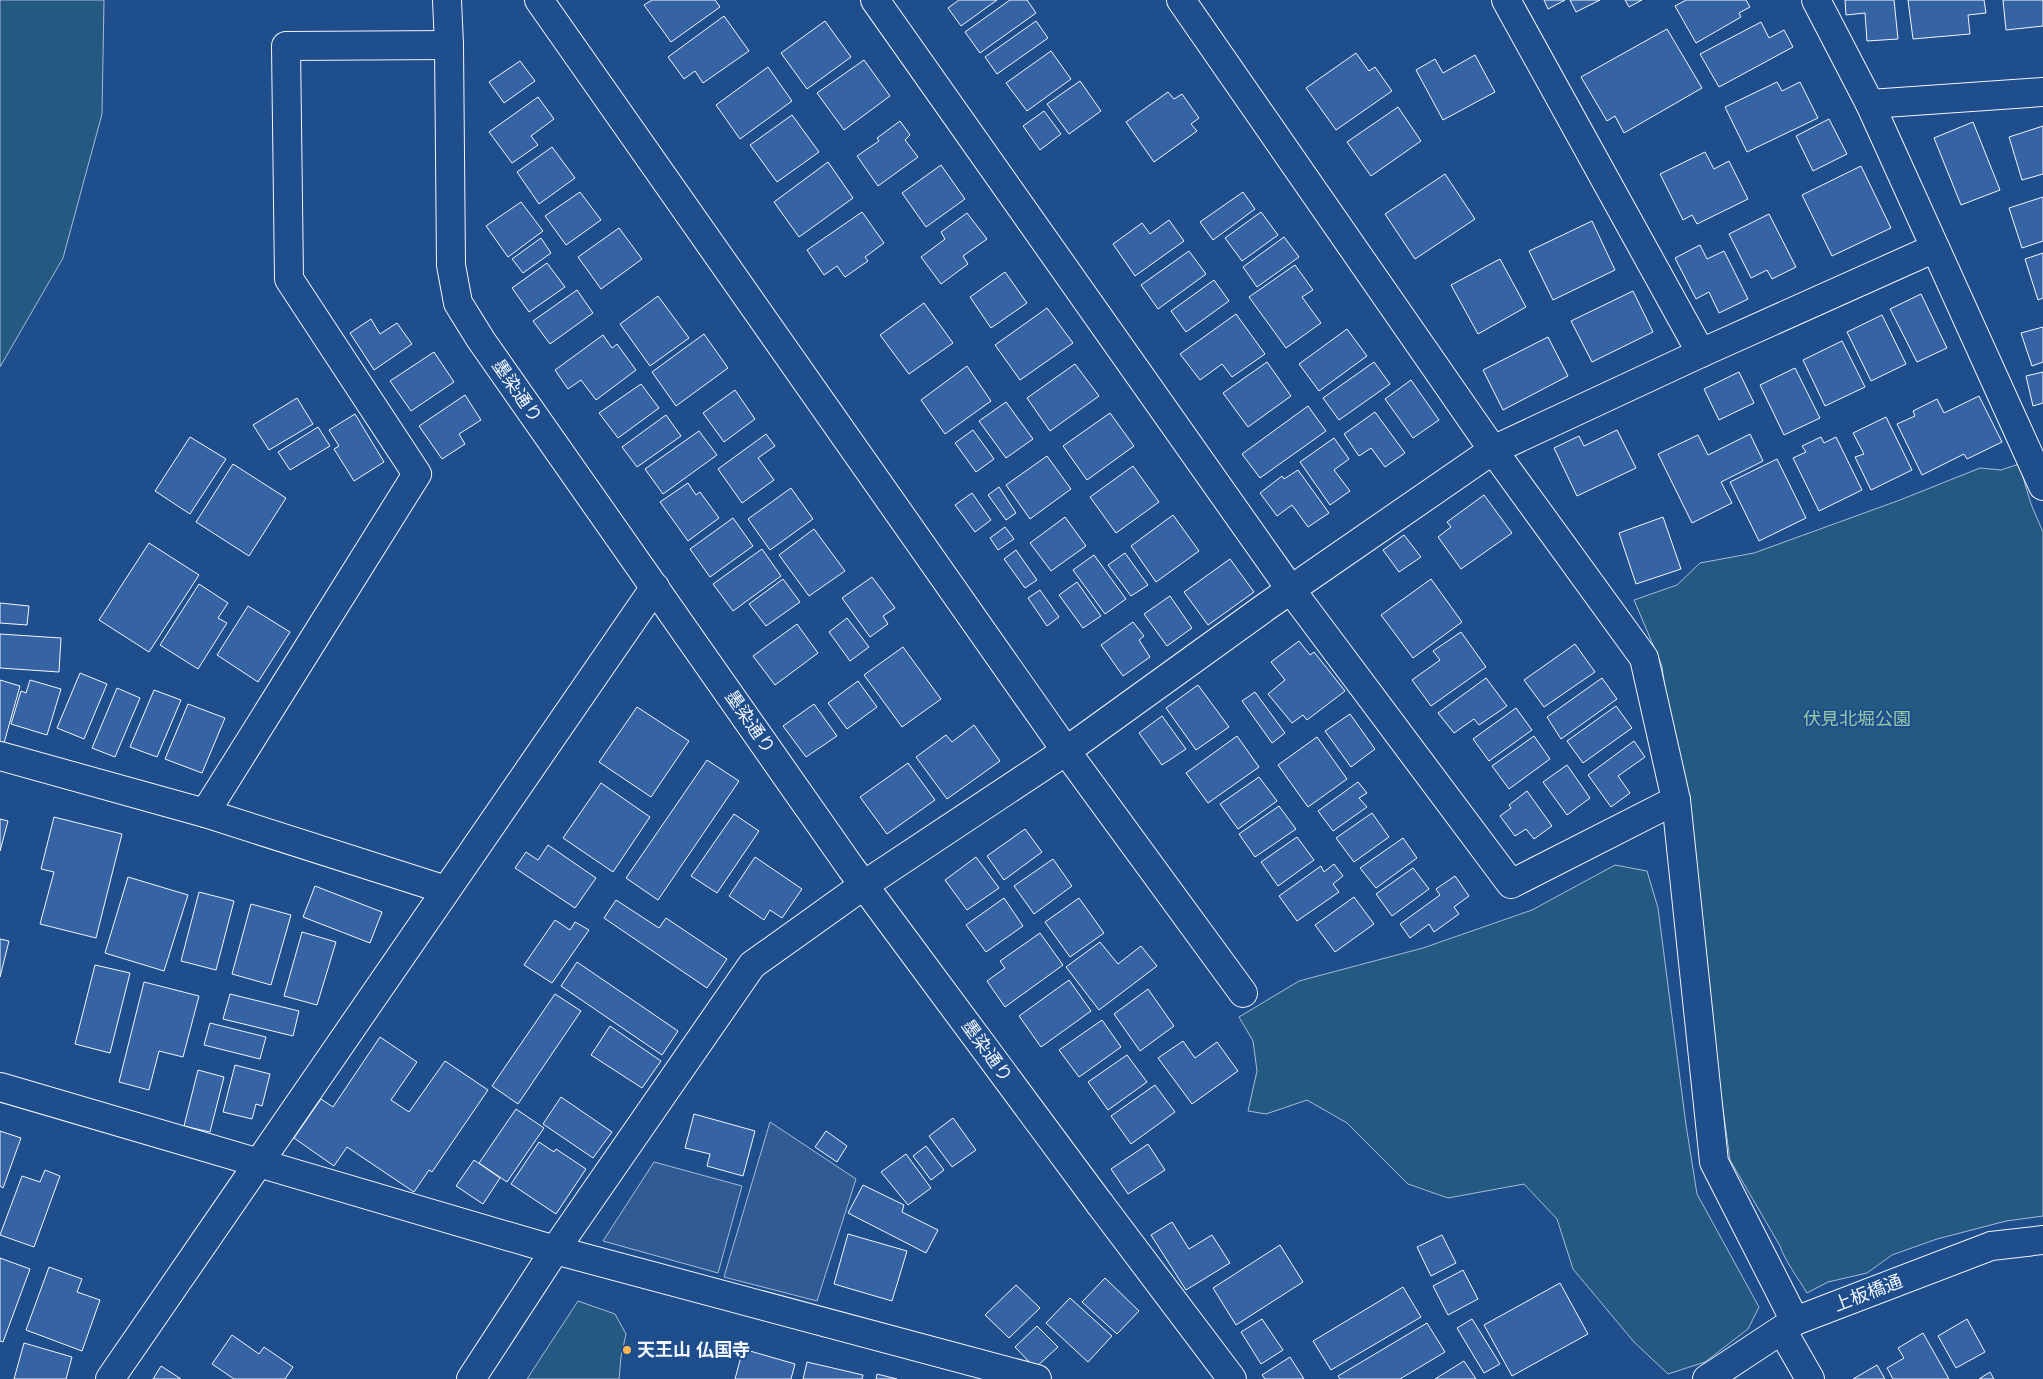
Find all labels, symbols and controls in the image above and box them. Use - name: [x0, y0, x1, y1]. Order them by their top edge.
- street label: 墨染通り: [487, 355, 547, 427]
- street label: 墨染通り: [720, 686, 780, 758]
- park label: 伏見北堀公園: [1803, 708, 1911, 730]
- street label: 墨染通り: [957, 1015, 1017, 1087]
- street label: 上板橋通: [1830, 1270, 1906, 1316]
- place label: 天王山 仏国寺: [637, 1339, 750, 1361]
- marker: 天王山 仏国寺: [621, 1344, 633, 1356]

